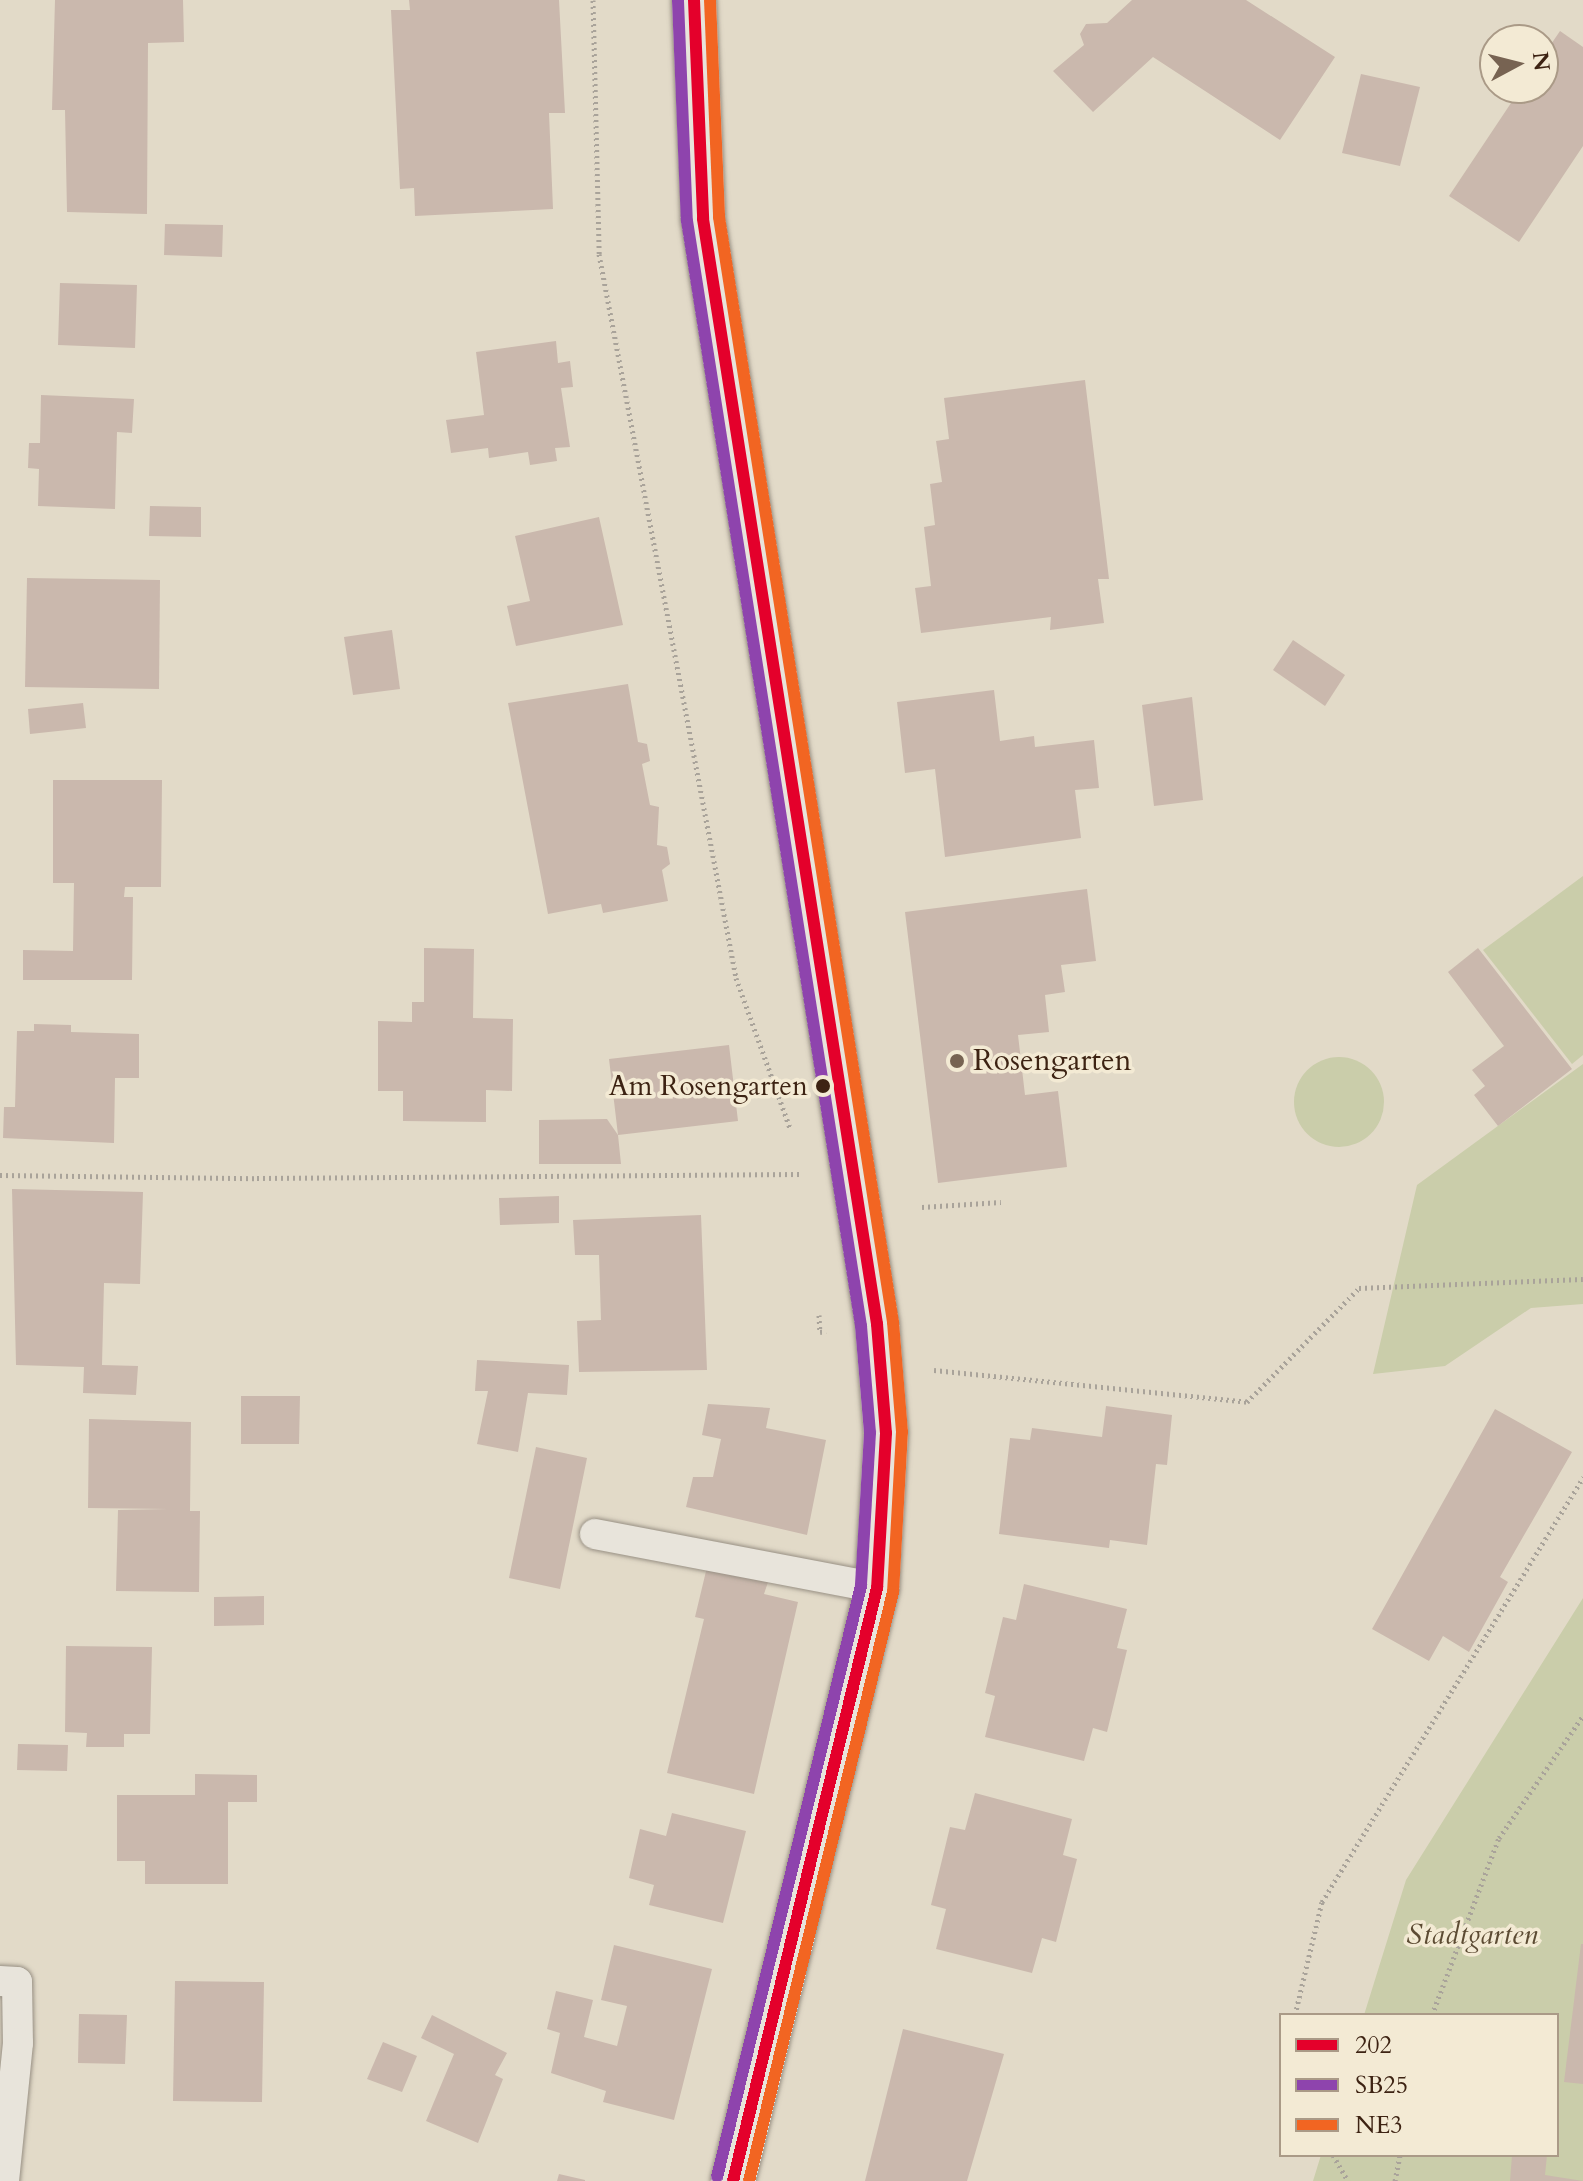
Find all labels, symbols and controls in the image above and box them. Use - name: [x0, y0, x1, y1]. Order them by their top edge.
- north arrow: [1479, 24, 1559, 104]
- text: N: [1525, 50, 1557, 73]
- place label: Rosengarten: [973, 1043, 1132, 1079]
- marker: Rosengarten: [948, 1052, 966, 1070]
- place label: Am Rosengarten: [609, 1069, 808, 1103]
- marker: Am Rosengarten: [815, 1078, 831, 1094]
- park label: Stadtgarten: [1406, 1917, 1538, 1953]
- legend: [1279, 2013, 1559, 2157]
- text: 202: [1355, 2029, 1392, 2062]
- text: SB25: [1355, 2069, 1408, 2102]
- text: NE3: [1355, 2109, 1403, 2142]

